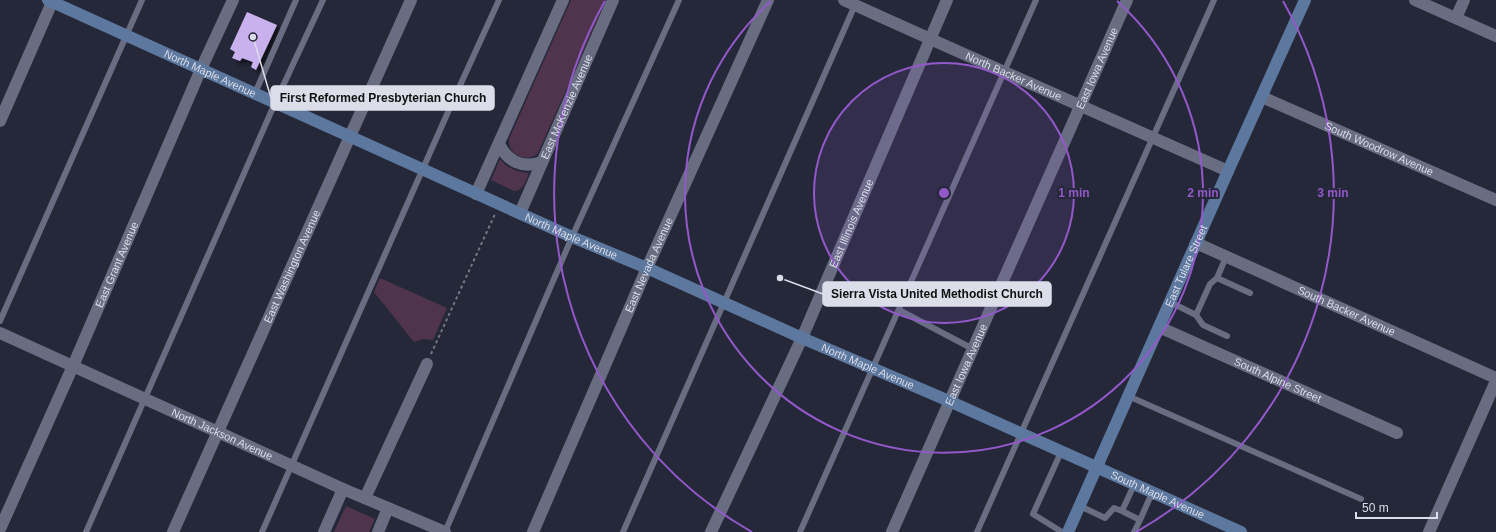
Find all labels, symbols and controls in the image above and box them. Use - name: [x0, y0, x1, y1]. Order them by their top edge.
- street label: East Iowa Avenue: [1074, 26, 1120, 111]
- street label: North Maple Avenue: [162, 47, 258, 99]
- street label: North Backer Avenue: [964, 50, 1064, 103]
- street label: East McKenzie Avenue: [538, 52, 595, 161]
- callout: First Reformed Presbyterian Church: [271, 86, 494, 110]
- text: First Reformed Presbyterian Church: [280, 91, 486, 105]
- street label: South Woodrow Avenue: [1323, 119, 1435, 178]
- street label: East Illinois Avenue: [827, 177, 875, 270]
- centre of rings: [937, 186, 951, 200]
- text: 1 min: [1058, 186, 1090, 200]
- text: 2 min: [1187, 186, 1219, 200]
- text: 3 min: [1317, 186, 1349, 200]
- street label: East Washington Avenue: [261, 208, 322, 325]
- street label: North Maple Avenue: [523, 211, 619, 261]
- street label: East Nevada Avenue: [623, 216, 675, 314]
- street label: East Grant Avenue: [93, 220, 140, 309]
- street label: East Tulare Street: [1163, 223, 1209, 309]
- callout: Sierra Vista United Methodist Church: [823, 282, 1051, 306]
- street label: South Backer Avenue: [1296, 284, 1397, 338]
- text: Sierra Vista United Methodist Church: [831, 287, 1043, 301]
- street label: East Iowa Avenue: [943, 322, 989, 407]
- street label: North Maple Avenue: [820, 341, 916, 391]
- street label: South Alpine Street: [1232, 355, 1323, 405]
- street label: North Jackson Avenue: [170, 406, 275, 462]
- street label: South Maple Avenue: [1109, 468, 1206, 521]
- scale bar: [1356, 494, 1437, 520]
- text: 50 m: [1362, 501, 1389, 515]

